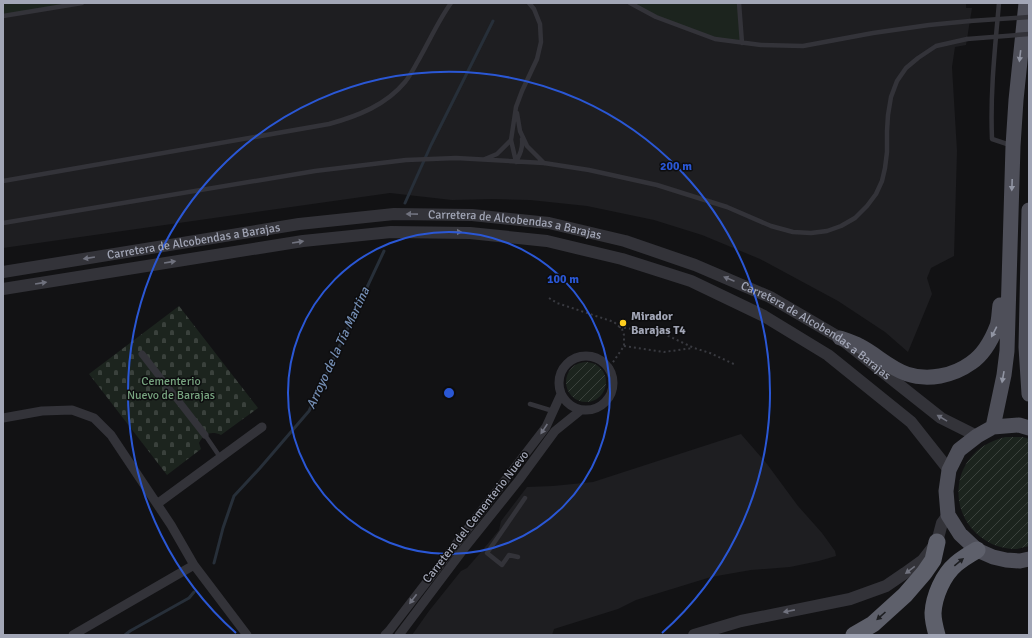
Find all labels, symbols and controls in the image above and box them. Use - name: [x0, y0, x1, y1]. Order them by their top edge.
- one-way arrow: [1017, 50, 1023, 62]
- text: 200 m: [660, 159, 692, 174]
- one-way arrow: [1009, 179, 1015, 192]
- street label: Carretera de Alcobendas a Barajas: [428, 207, 603, 243]
- one-way arrow: [405, 211, 418, 217]
- street label: Carretera de Alcobendas a Barajas: [106, 220, 281, 263]
- one-way arrow: [450, 229, 463, 235]
- one-way arrow: [292, 239, 304, 245]
- one-way arrow: [83, 255, 95, 261]
- one-way arrow: [164, 259, 176, 265]
- text: 100 m: [547, 272, 579, 287]
- one-way arrow: [723, 276, 734, 282]
- street label: Carretera de Alcobendas a Barajas: [739, 278, 894, 383]
- one-way arrow: [35, 280, 48, 286]
- water label: Arroyo de la Tía Martina: [303, 284, 373, 411]
- place label: Mirador Barajas T4: [631, 309, 686, 338]
- marker: Mirador Barajas T4: [618, 318, 628, 328]
- one-way arrow: [991, 326, 997, 337]
- one-way arrow: [1000, 371, 1006, 383]
- park label: Cementerio Nuevo de Barajas: [127, 374, 215, 403]
- centre of rings: [442, 386, 456, 400]
- one-way arrow: [936, 414, 948, 421]
- one-way arrow: [540, 424, 548, 434]
- street label: Carretera del Cementerio Nuevo: [420, 448, 532, 586]
- one-way arrow: [953, 558, 964, 567]
- one-way arrow: [905, 565, 915, 573]
- one-way arrow: [409, 593, 418, 604]
- one-way arrow: [782, 609, 795, 615]
- one-way arrow: [876, 612, 887, 621]

